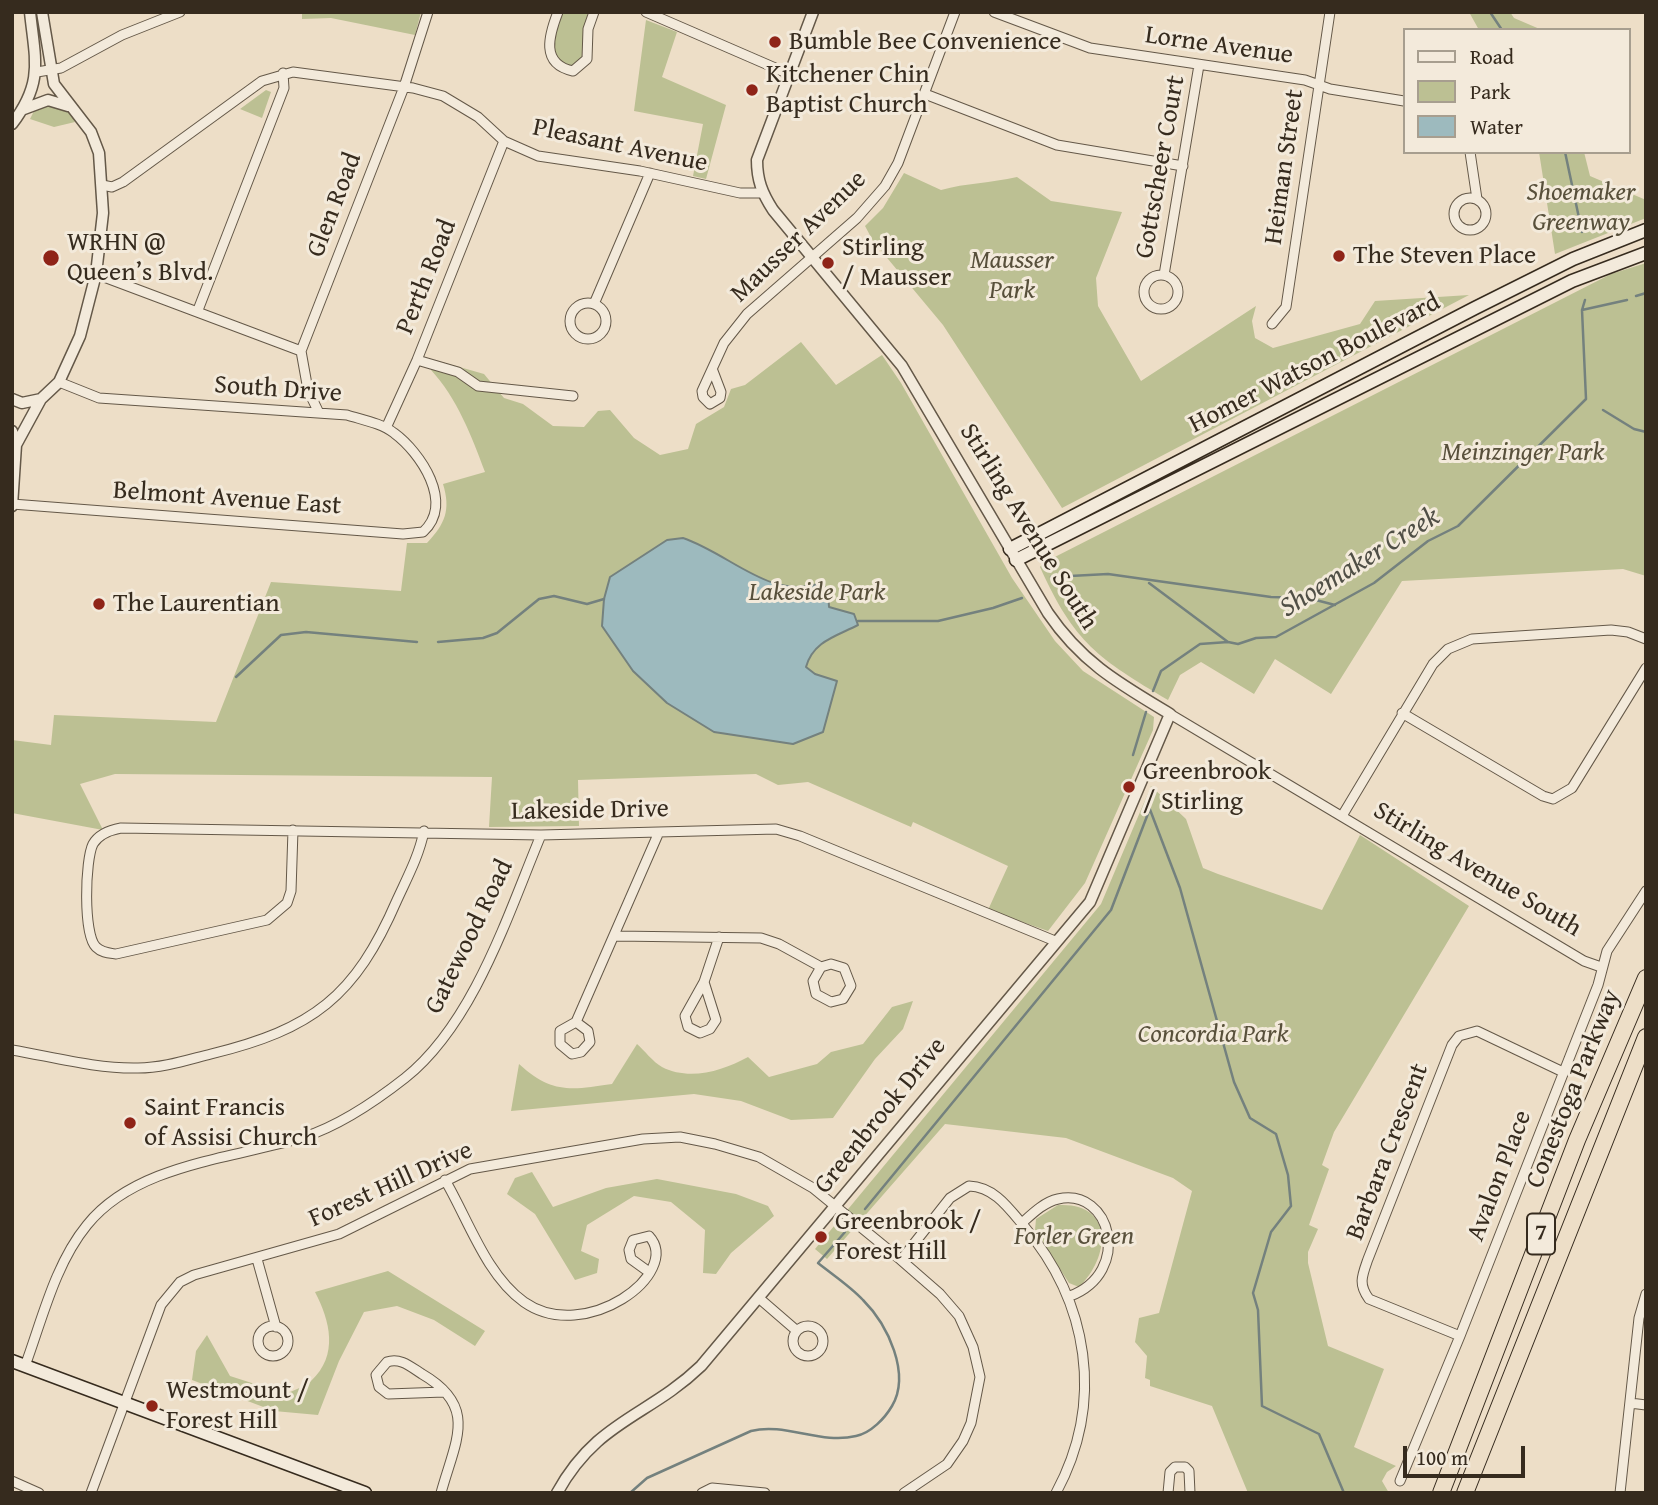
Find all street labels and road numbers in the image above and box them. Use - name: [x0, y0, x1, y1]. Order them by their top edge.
- street label: Lorne Avenue: [1143, 20, 1295, 72]
- street label: Gottscheer Court: [1130, 73, 1192, 261]
- street label: Heiman Street: [1259, 87, 1311, 247]
- street label: Pleasant Avenue: [530, 112, 710, 180]
- street label: Glen Road: [301, 148, 369, 262]
- street label: Mausser Avenue: [725, 164, 873, 310]
- street label: Perth Road: [390, 215, 464, 339]
- street label: Homer Watson Boulevard: [1184, 287, 1446, 441]
- street label: South Drive: [213, 370, 343, 410]
- street label: Stirling Avenue South: [952, 418, 1104, 636]
- street label: Belmont Avenue East: [112, 475, 342, 523]
- street label: Lakeside Drive: [511, 794, 669, 828]
- street label: Stirling Avenue South: [1367, 796, 1587, 944]
- street label: Gatewood Road: [419, 855, 521, 1019]
- street label: Conestoga Parkway: [1520, 985, 1628, 1193]
- street label: Greenbrook Drive: [808, 1031, 954, 1201]
- street label: Barbara Crescent: [1340, 1059, 1436, 1245]
- street label: Avalon Place: [1461, 1106, 1539, 1246]
- street label: Forest Hill Drive: [304, 1135, 478, 1235]
- road number: 7: [1527, 1214, 1555, 1254]

